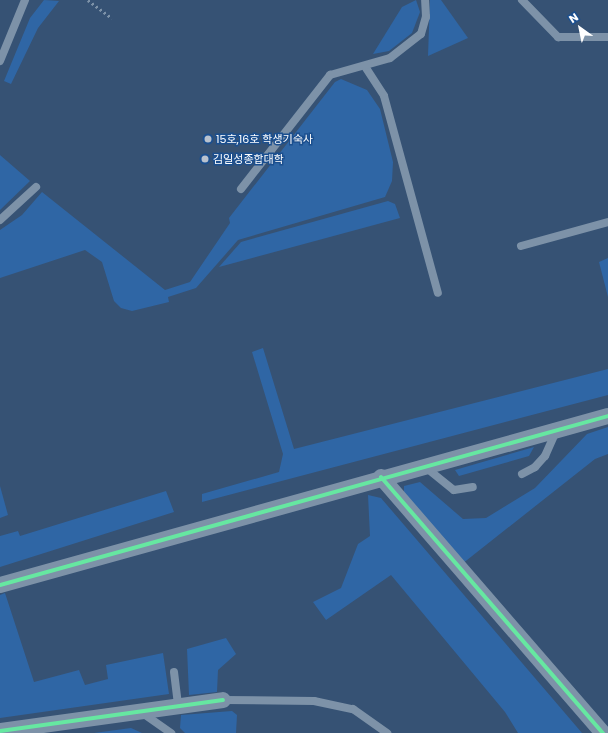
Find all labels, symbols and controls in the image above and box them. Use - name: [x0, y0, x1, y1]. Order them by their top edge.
- north arrow: [560, 8, 600, 48]
- text: N: [566, 9, 581, 27]
- place label: 15호,16호 학생기숙사: [216, 132, 313, 146]
- marker: 15호,16호 학생기숙사: [203, 134, 213, 144]
- place label: 김일성종합대학: [213, 152, 284, 166]
- marker: 김일성종합대학: [200, 154, 210, 164]

